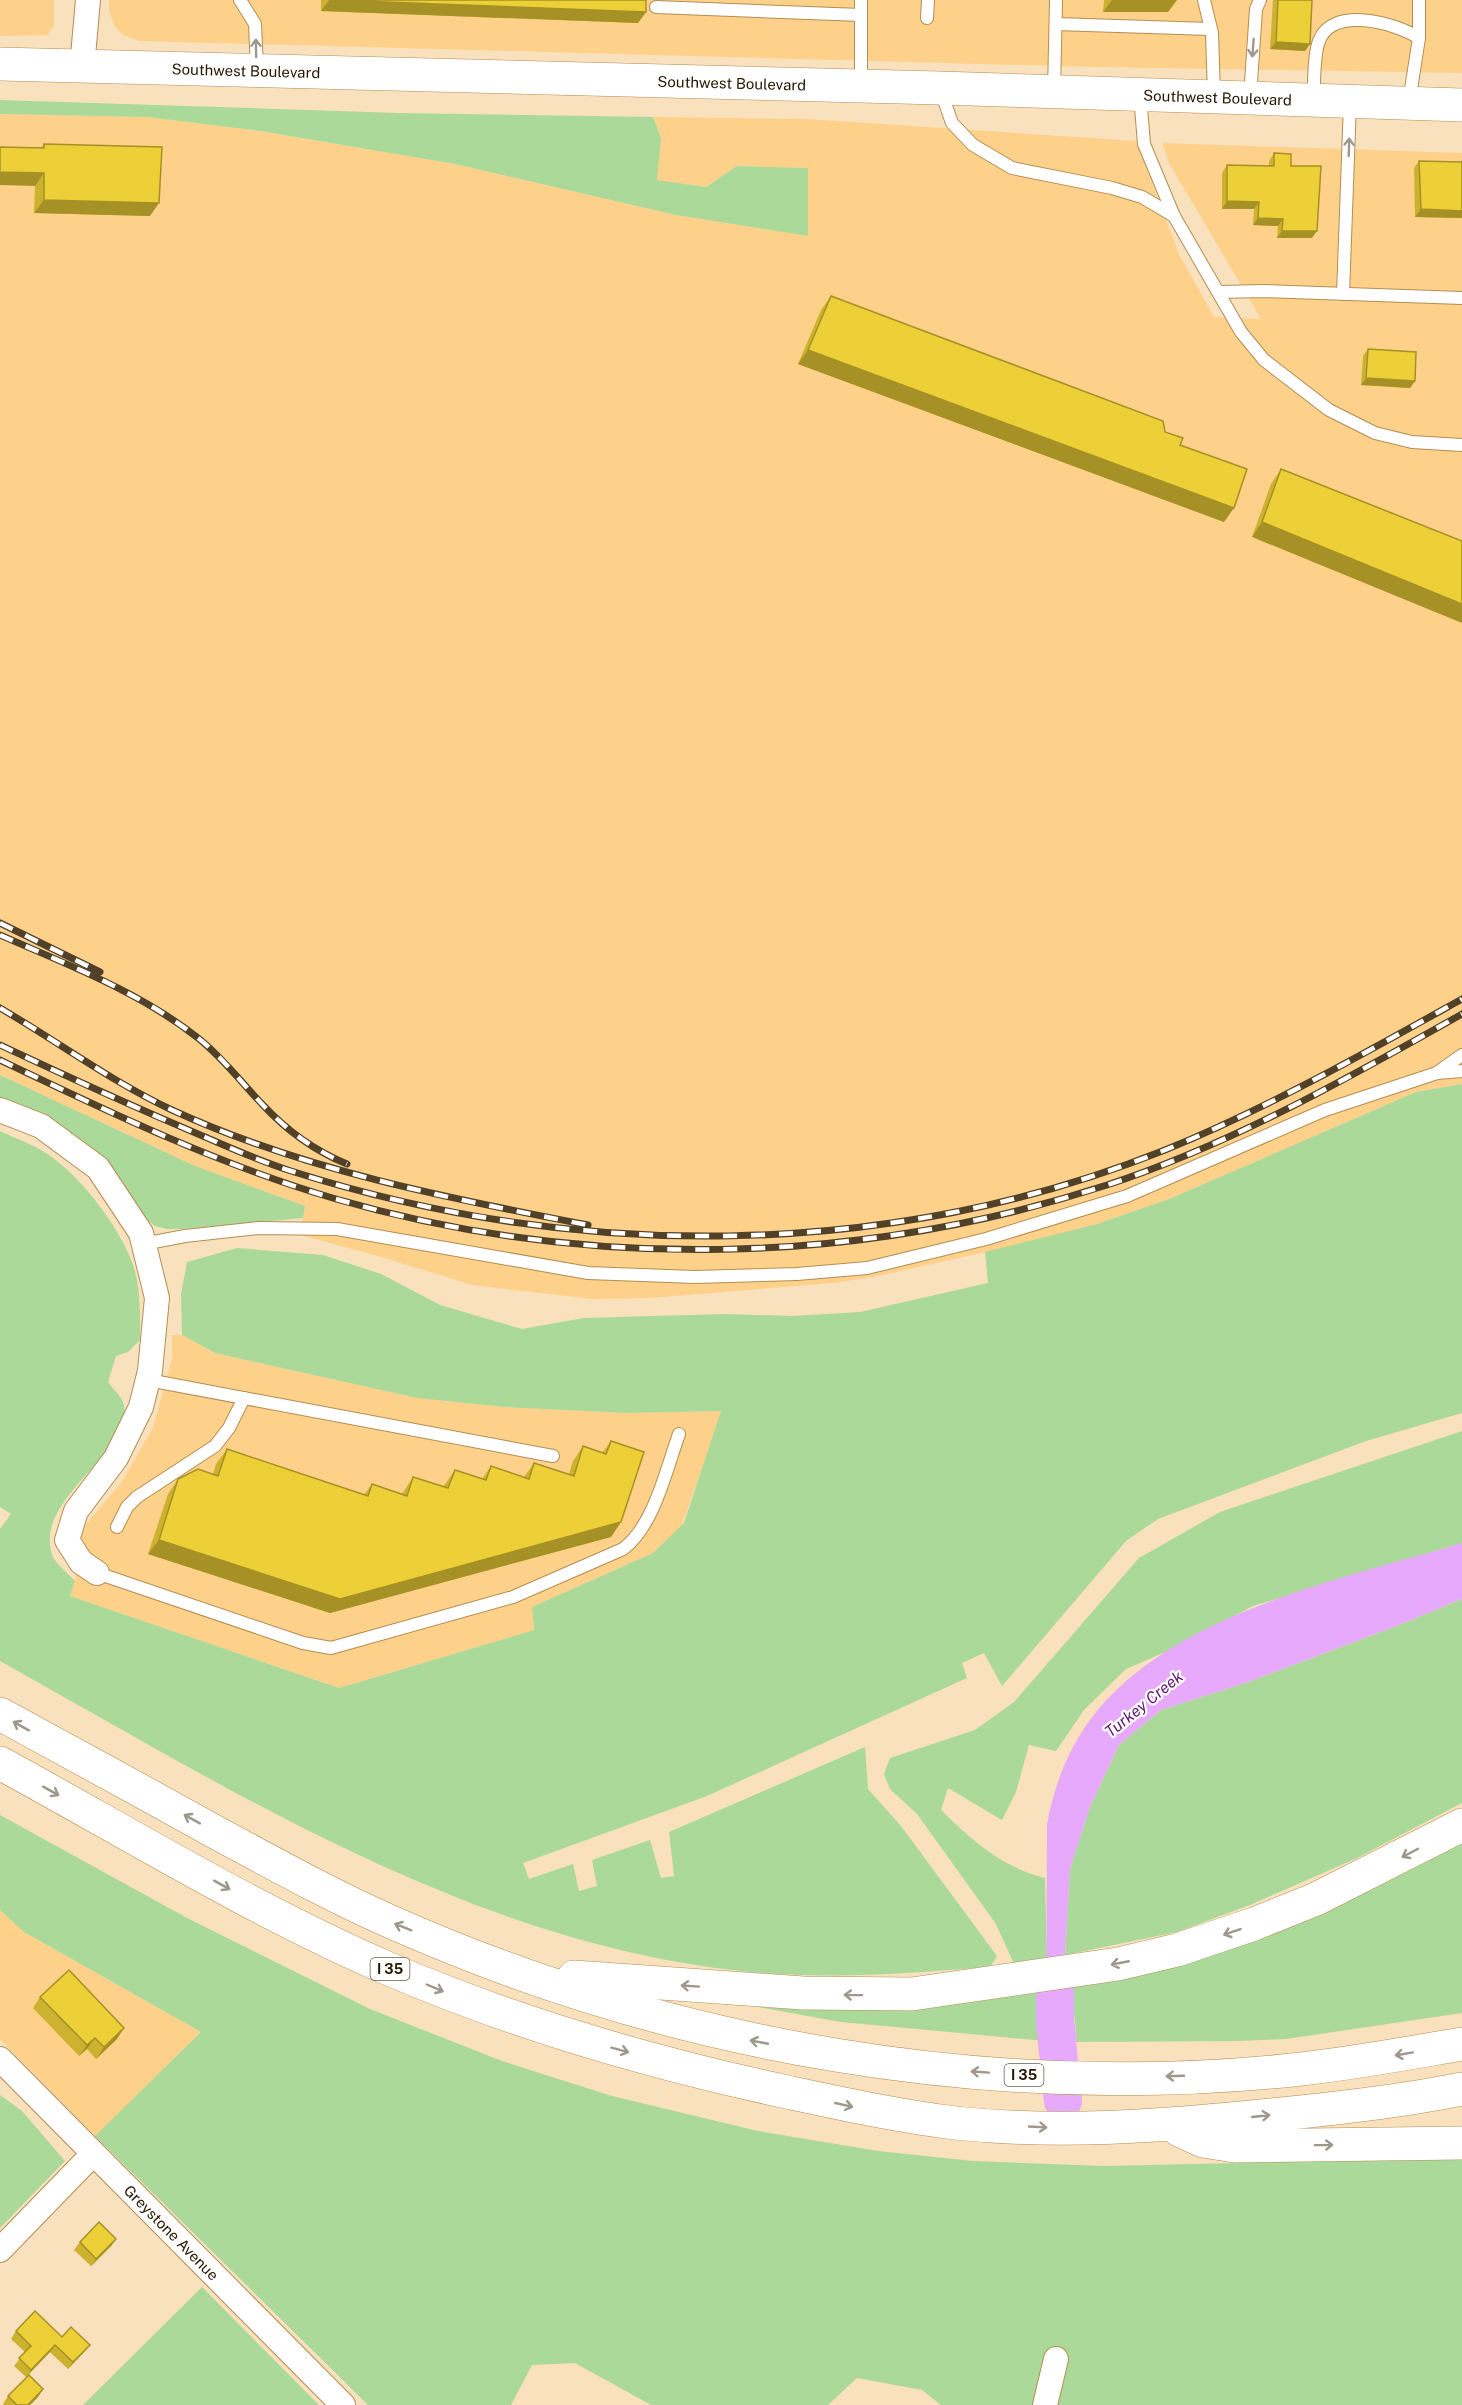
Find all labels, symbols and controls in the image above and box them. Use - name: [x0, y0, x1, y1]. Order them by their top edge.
- one-way arrow: [250, 38, 262, 58]
- one-way arrow: [1248, 38, 1259, 58]
- street label: Southwest Boulevard: [171, 60, 320, 81]
- street label: Southwest Boulevard: [657, 72, 806, 93]
- street label: Southwest Boulevard: [1143, 86, 1292, 108]
- one-way arrow: [1343, 137, 1354, 157]
- water label: Turkey Creek: [1101, 1667, 1187, 1741]
- one-way arrow: [13, 1720, 31, 1731]
- one-way arrow: [42, 1786, 60, 1797]
- one-way arrow: [184, 1813, 202, 1824]
- one-way arrow: [1402, 1847, 1419, 1859]
- one-way arrow: [213, 1879, 230, 1891]
- one-way arrow: [395, 1921, 413, 1932]
- one-way arrow: [1223, 1927, 1242, 1938]
- road number: I 35: [370, 1958, 410, 1980]
- one-way arrow: [1110, 1958, 1130, 1969]
- one-way arrow: [680, 1980, 700, 1991]
- one-way arrow: [426, 1983, 444, 1994]
- one-way arrow: [844, 1989, 864, 2001]
- one-way arrow: [750, 2036, 769, 2047]
- one-way arrow: [610, 2045, 629, 2057]
- one-way arrow: [1395, 2049, 1415, 2060]
- road number: I 35: [1004, 2064, 1044, 2086]
- one-way arrow: [971, 2066, 991, 2077]
- one-way arrow: [1165, 2071, 1185, 2082]
- one-way arrow: [834, 2099, 853, 2111]
- one-way arrow: [1250, 2110, 1270, 2121]
- one-way arrow: [1027, 2121, 1047, 2132]
- one-way arrow: [1314, 2139, 1334, 2151]
- street label: Greystone Avenue: [121, 2181, 222, 2283]

